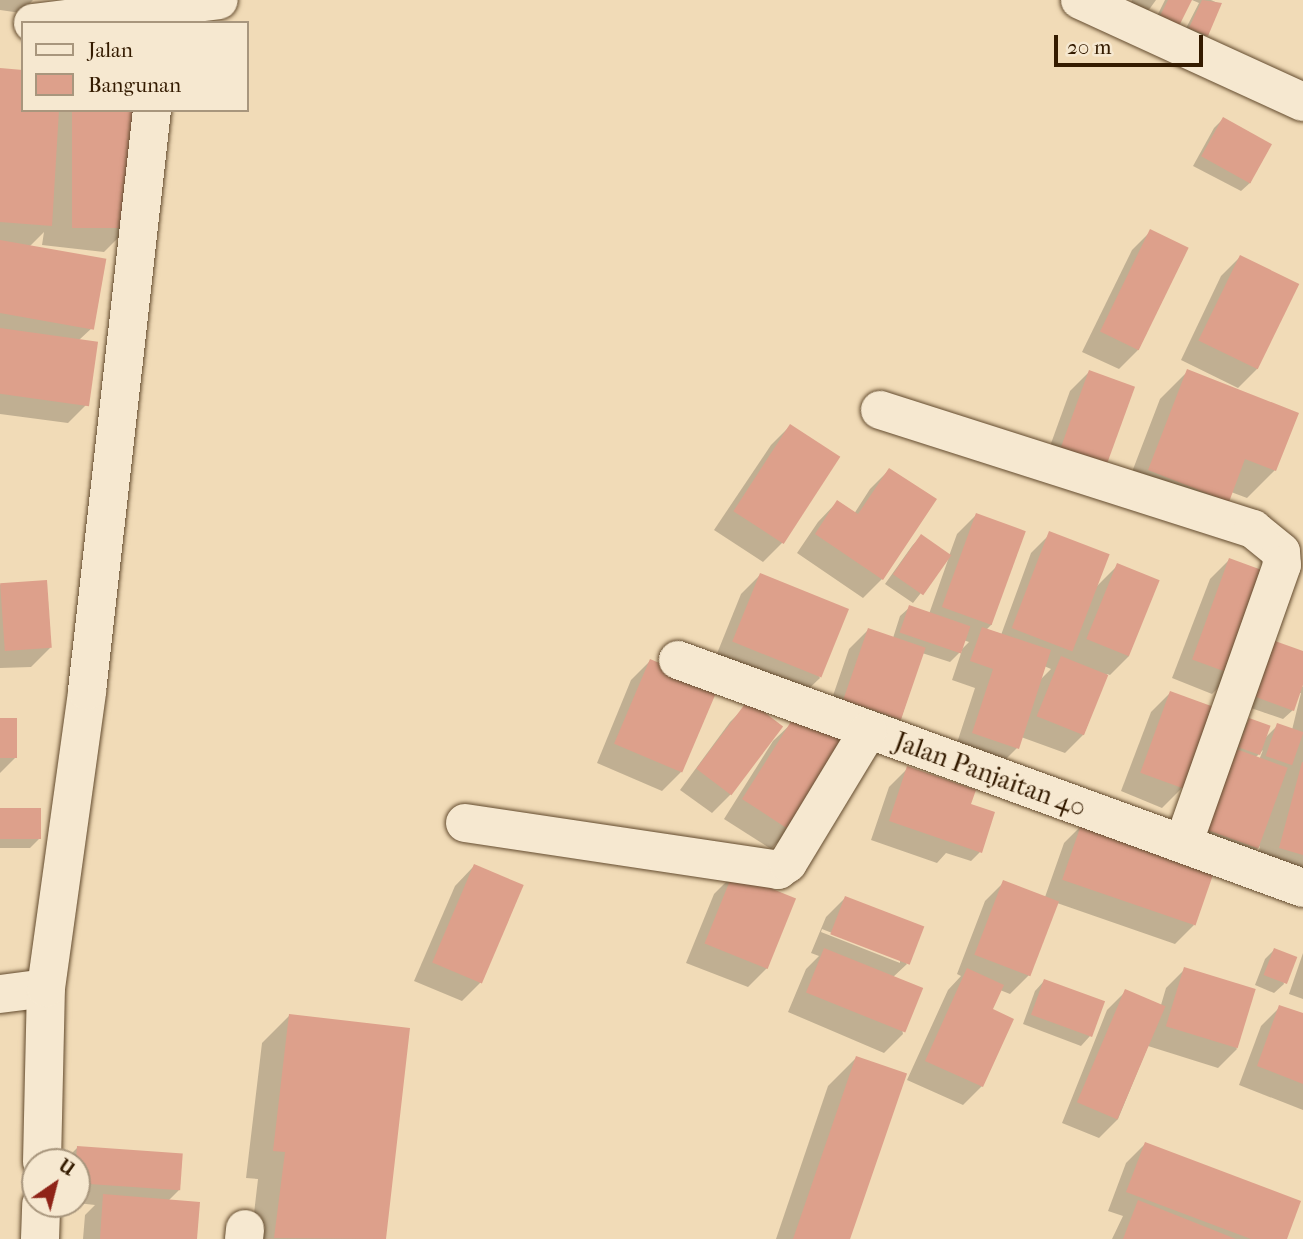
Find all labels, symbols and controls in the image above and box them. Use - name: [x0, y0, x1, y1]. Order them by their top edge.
- legend: [21, 21, 248, 112]
- scale bar: [1058, 21, 1207, 65]
- text: 20 m: [1067, 35, 1111, 59]
- text: Jalan: [88, 38, 133, 62]
- text: Bangunan: [88, 73, 181, 97]
- street label: Jalan Panjaitan 40: [890, 726, 1090, 824]
- north arrow: [21, 1148, 91, 1218]
- text: U: [55, 1154, 79, 1181]

